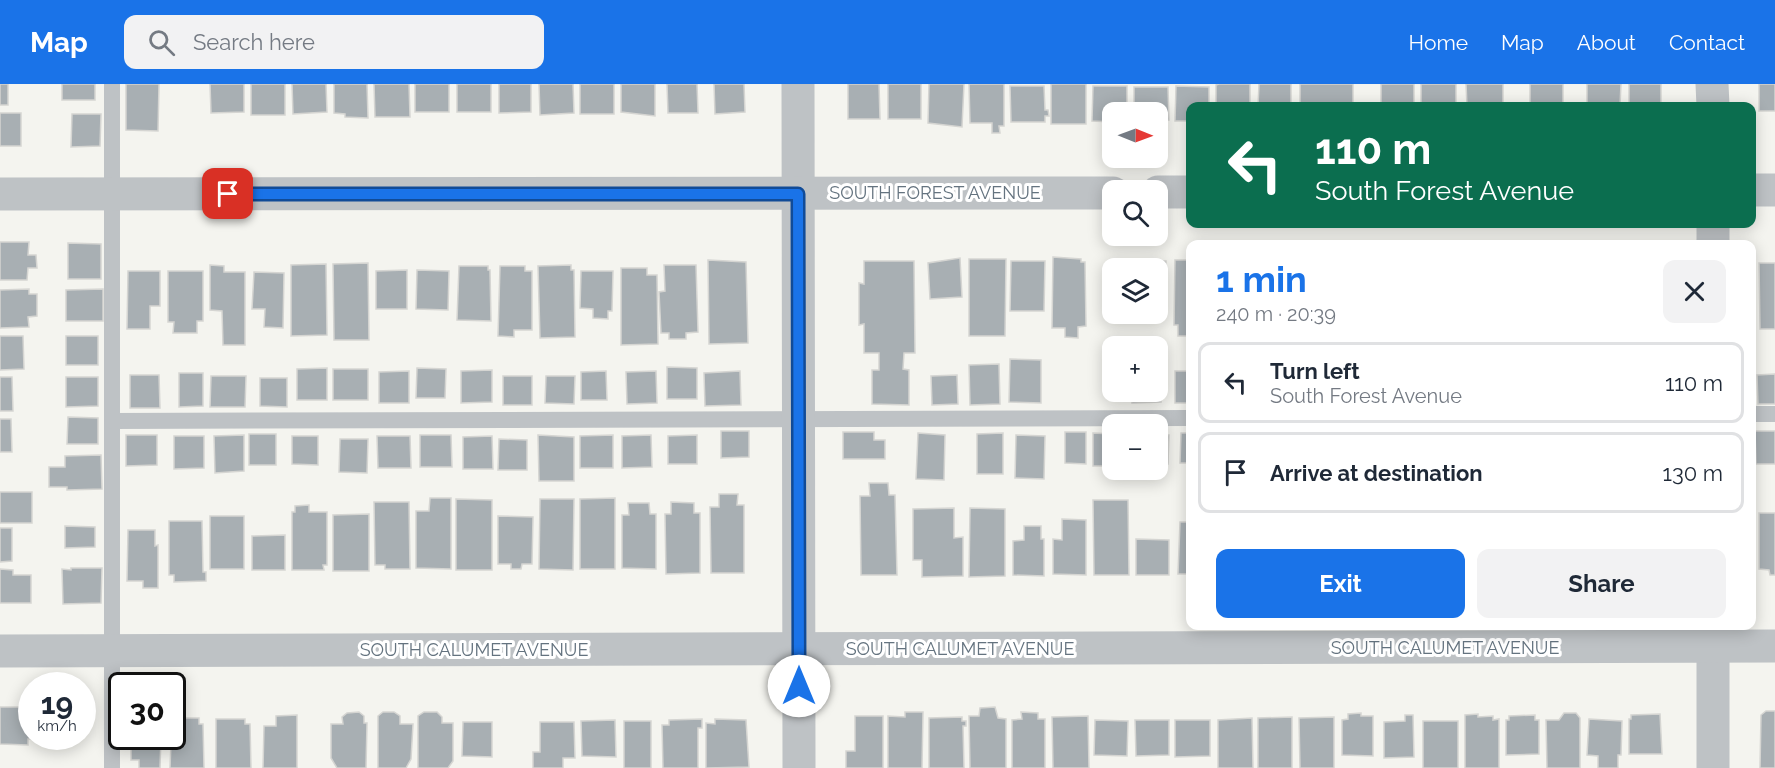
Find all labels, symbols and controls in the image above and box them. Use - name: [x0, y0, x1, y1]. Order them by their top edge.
- search box: [124, 15, 544, 69]
- text: Map: [30, 26, 88, 59]
- icon: search: [145, 26, 178, 59]
- text: Search here: [193, 29, 315, 55]
- text: Home: [1409, 30, 1468, 55]
- text: Map: [1501, 30, 1544, 55]
- text: About: [1577, 30, 1636, 55]
- text: Contact: [1669, 30, 1745, 55]
- north arrow: [1102, 102, 1168, 168]
- map controls: [1102, 102, 1168, 480]
- text: 110 m: [1315, 125, 1431, 174]
- icon: left: [1216, 126, 1294, 204]
- pin: [202, 168, 253, 219]
- text: South Forest Avenue: [1315, 175, 1574, 206]
- icon: arrive: [211, 177, 244, 210]
- button: search: [1102, 180, 1168, 246]
- street label: SOUTH FOREST AVENUE: [829, 182, 1041, 203]
- button: layers: [1102, 258, 1168, 324]
- text: 1 min: [1216, 258, 1307, 300]
- button: close: [1663, 260, 1726, 323]
- text: 240 m · 20:39: [1216, 302, 1336, 326]
- button: +: [1102, 336, 1168, 402]
- text: Turn left: [1270, 358, 1360, 384]
- icon: left: [1219, 366, 1252, 399]
- text: 110 m: [1665, 370, 1723, 396]
- text: South Forest Avenue: [1270, 384, 1462, 408]
- button: −: [1102, 414, 1168, 480]
- icon: arrive: [1219, 456, 1252, 489]
- text: Arrive at destination: [1270, 460, 1483, 486]
- text: 130 m: [1663, 460, 1723, 486]
- button: Exit: [1216, 549, 1465, 618]
- button: Share: [1477, 549, 1726, 618]
- street label: SOUTH CALUMET AVENUE: [1331, 637, 1559, 658]
- street label: SOUTH CALUMET AVENUE: [846, 638, 1074, 659]
- street label: SOUTH CALUMET AVENUE: [360, 639, 588, 660]
- position arrow: [767, 654, 831, 718]
- speed limit sign: 30: [108, 672, 186, 750]
- text: 19: [41, 686, 73, 721]
- text: km/h: [37, 717, 77, 735]

